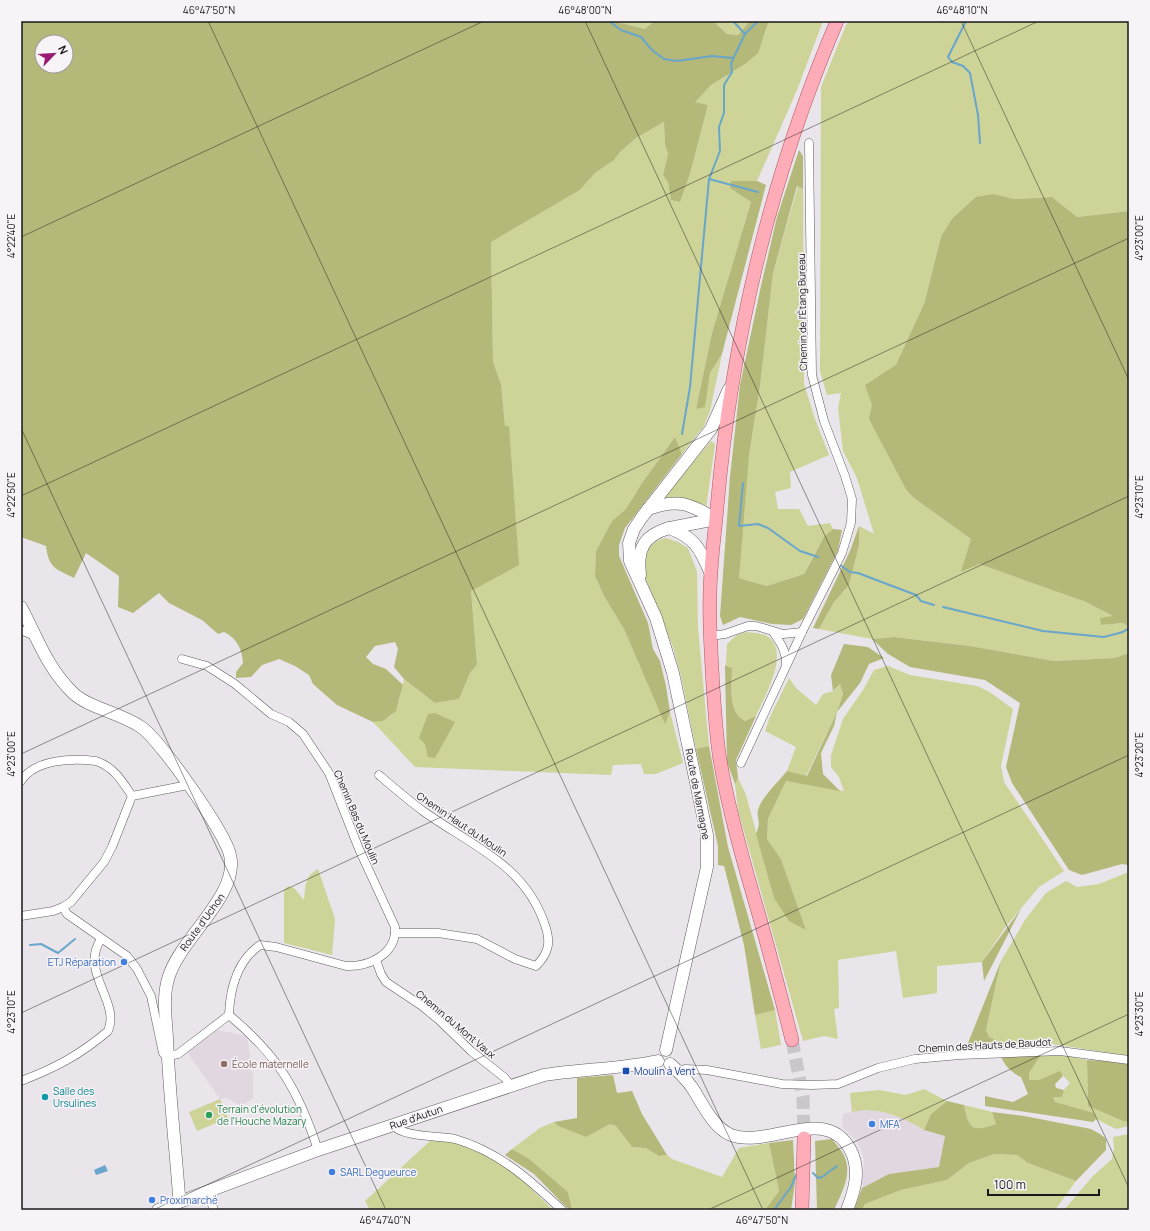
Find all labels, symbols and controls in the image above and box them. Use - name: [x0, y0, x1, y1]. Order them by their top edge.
- text: 46°47'50"N: [183, 3, 235, 17]
- text: 46°48'00"N: [558, 3, 612, 17]
- text: 46°48'10"N: [936, 3, 988, 17]
- north arrow: [34, 34, 74, 74]
- text: N: [55, 43, 72, 56]
- text: 4°22'40"E: [4, 214, 18, 258]
- text: 4°23'00"E: [1132, 215, 1146, 261]
- street label: Chemin de l'Étang Bureau: [794, 253, 810, 371]
- text: 4°22'50"E: [4, 472, 18, 518]
- text: 4°23'10"E: [1132, 475, 1146, 519]
- text: 4°23'00"E: [4, 731, 18, 777]
- text: 4°23'20"E: [1132, 732, 1146, 778]
- street label: Route de Marmagne: [682, 747, 714, 841]
- street label: Chemin Bas du Moulin: [331, 768, 383, 866]
- street label: Chemin Haut du Moulin: [414, 788, 510, 860]
- street label: Route d'Uchon: [176, 890, 228, 954]
- place label: ETJ Réparation: [48, 955, 116, 969]
- marker: ETJ Réparation: [119, 957, 129, 967]
- street label: Chemin du Mont Vaux: [413, 986, 499, 1062]
- text: 4°23'10"E: [4, 990, 18, 1034]
- text: 4°23'30"E: [1132, 991, 1146, 1037]
- street label: Chemin des Hauts de Baudot: [918, 1035, 1052, 1055]
- place label: École maternelle: [232, 1057, 309, 1071]
- marker: École maternelle: [219, 1059, 229, 1069]
- place label: Moulin à Vent: [634, 1064, 696, 1078]
- marker: Moulin à Vent: [621, 1066, 631, 1076]
- place label: Salle des Ursulines: [53, 1084, 96, 1110]
- marker: Salle des Ursulines: [40, 1092, 50, 1102]
- street label: Rue d'Autun: [388, 1101, 444, 1133]
- place label: Terrain d'évolution de l'Houche Mazary: [217, 1102, 307, 1128]
- marker: Terrain d'évolution de l'Houche Mazary: [204, 1110, 214, 1120]
- place label: MFA: [880, 1117, 900, 1131]
- marker: MFA: [867, 1119, 877, 1129]
- place label: SARL Degueurce: [340, 1165, 417, 1179]
- marker: SARL Degueurce: [327, 1167, 337, 1177]
- scale bar: [988, 1171, 1099, 1197]
- text: 100 m: [994, 1176, 1026, 1193]
- place label: Proximarché: [160, 1193, 218, 1207]
- marker: Proximarché: [147, 1195, 157, 1205]
- text: 46°47'40"N: [359, 1213, 411, 1227]
- text: 46°47'50"N: [736, 1213, 788, 1227]

